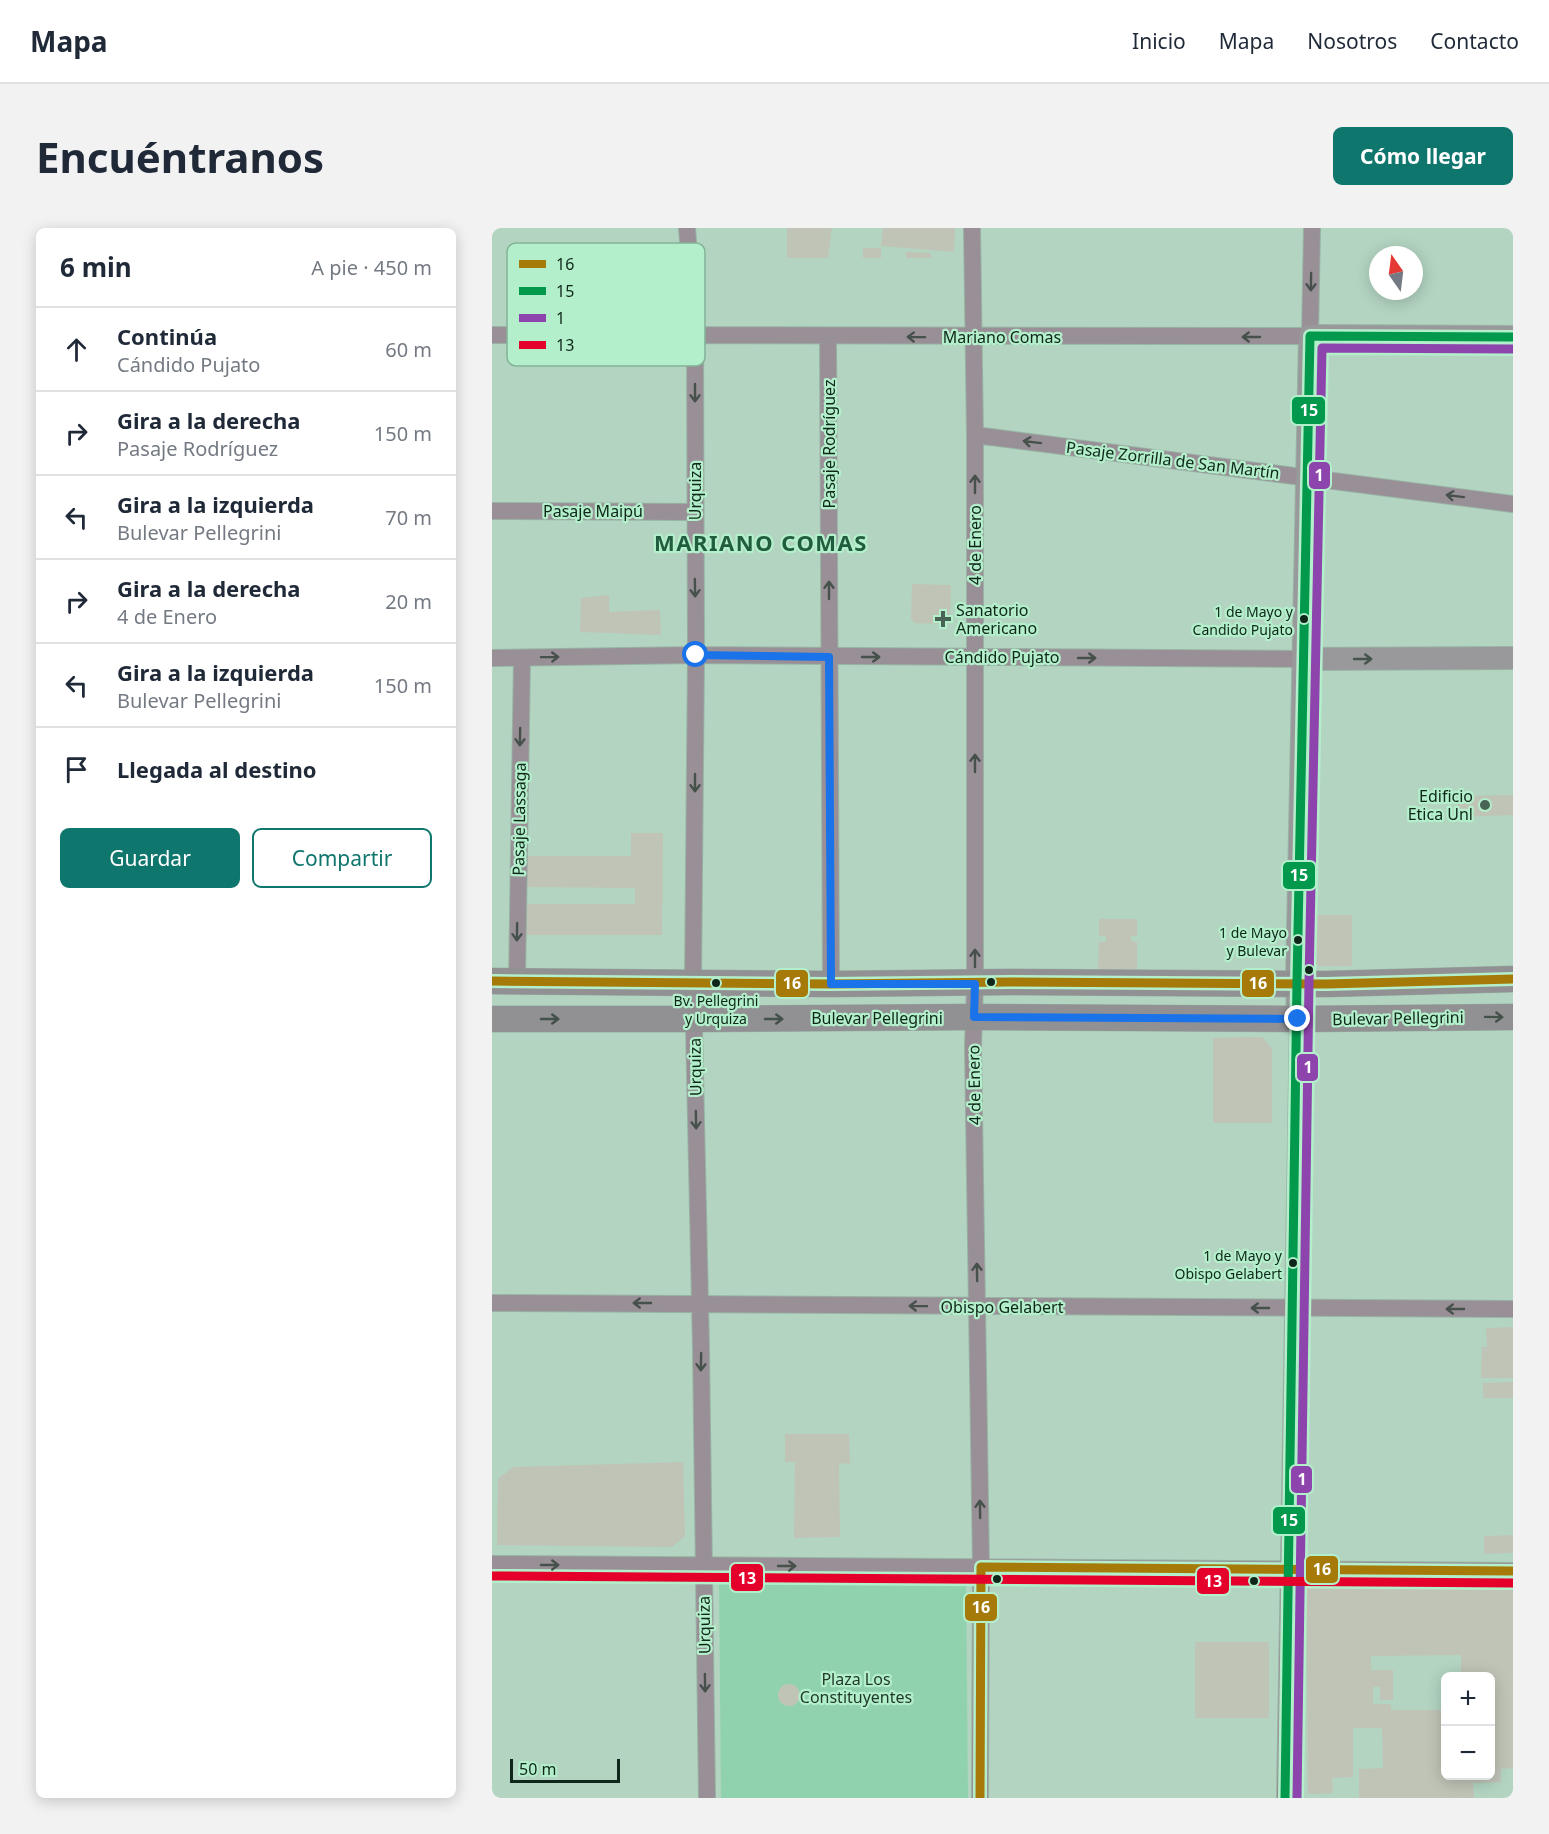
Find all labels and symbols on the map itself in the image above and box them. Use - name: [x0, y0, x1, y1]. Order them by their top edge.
- legend: [507, 243, 705, 366]
- north arrow: [1369, 246, 1423, 300]
- text: 16: [556, 253, 574, 275]
- one-way arrow: [1305, 272, 1317, 292]
- text: 15: [556, 280, 574, 302]
- text: 1: [556, 307, 565, 329]
- street label: Mariano Comas: [943, 326, 1061, 348]
- one-way arrow: [906, 331, 926, 343]
- one-way arrow: [1242, 331, 1262, 343]
- text: 13: [556, 334, 574, 356]
- street label: Pasaje Rodríguez: [818, 380, 840, 508]
- one-way arrow: [689, 383, 701, 403]
- line badge: 15: [1291, 396, 1326, 425]
- text: 15: [1300, 399, 1318, 421]
- street label: Pasaje Zorrilla de San Martín: [1065, 436, 1281, 484]
- one-way arrow: [1023, 437, 1043, 448]
- line badge: 1: [1308, 461, 1331, 490]
- street label: Urquiza: [684, 462, 706, 520]
- text: 1: [1314, 464, 1324, 486]
- one-way arrow: [969, 475, 981, 495]
- one-way arrow: [1446, 491, 1465, 502]
- street label: Pasaje Maipú: [543, 500, 643, 522]
- street label: 4 de Enero: [964, 505, 986, 585]
- district label: MARIANO COMAS: [654, 527, 868, 557]
- one-way arrow: [689, 578, 701, 598]
- one-way arrow: [823, 580, 835, 600]
- place label: Sanatorio Americano: [956, 599, 1037, 639]
- place label: 1 de Mayo y Candido Pujato: [1193, 602, 1294, 639]
- marker: Sanatorio Americano: [934, 610, 952, 628]
- marker: 1 de Mayo y Candido Pujato: [1298, 613, 1310, 625]
- route start: [682, 641, 708, 667]
- street label: Cándido Pujato: [945, 646, 1059, 668]
- one-way arrow: [861, 651, 881, 663]
- one-way arrow: [540, 652, 560, 663]
- one-way arrow: [1077, 652, 1097, 664]
- one-way arrow: [1352, 653, 1372, 665]
- one-way arrow: [515, 727, 526, 747]
- one-way arrow: [969, 754, 981, 774]
- street label: Pasaje Lassaga: [507, 762, 531, 876]
- one-way arrow: [689, 773, 701, 793]
- place label: Edificio Etica Unl: [1408, 785, 1473, 825]
- marker: Edificio Etica Unl: [1478, 798, 1492, 812]
- line badge: 15: [1282, 861, 1316, 890]
- text: 15: [1290, 864, 1308, 886]
- one-way arrow: [511, 922, 523, 942]
- place label: 1 de Mayo y Bulevar: [1219, 923, 1287, 960]
- marker: 1 de Mayo y Bulevar: [1292, 934, 1304, 946]
- one-way arrow: [969, 949, 981, 969]
- unlabelled marker: [1303, 964, 1315, 976]
- line badge: 16: [775, 969, 809, 998]
- line badge: 16: [1241, 969, 1275, 998]
- text: 16: [783, 972, 801, 994]
- text: 16: [1249, 972, 1267, 994]
- unlabelled marker: [985, 976, 997, 988]
- marker: Bv. Pellegrini y Urquiza: [710, 977, 722, 989]
- place label: Bv. Pellegrini y Urquiza: [674, 991, 758, 1028]
- route end: [1284, 1005, 1310, 1031]
- street label: Bulevar Pellegrini: [1332, 1006, 1464, 1030]
- street label: Bulevar Pellegrini: [811, 1007, 943, 1029]
- one-way arrow: [1484, 1011, 1504, 1023]
- one-way arrow: [540, 1013, 560, 1025]
- one-way arrow: [763, 1013, 783, 1025]
- street label: Urquiza: [683, 1038, 707, 1096]
- street label: 4 de Enero: [962, 1045, 986, 1125]
- line badge: 1: [1296, 1053, 1319, 1082]
- text: 1: [1303, 1056, 1313, 1078]
- one-way arrow: [691, 1109, 702, 1129]
- place label: 1 de Mayo y Obispo Gelabert: [1175, 1246, 1283, 1283]
- marker: 1 de Mayo y Obispo Gelabert: [1287, 1257, 1299, 1269]
- one-way arrow: [971, 1262, 982, 1282]
- street label: Obispo Gelabert: [941, 1296, 1064, 1318]
- one-way arrow: [633, 1297, 653, 1309]
- one-way arrow: [908, 1300, 928, 1312]
- one-way arrow: [1250, 1302, 1270, 1314]
- one-way arrow: [1445, 1303, 1465, 1315]
- one-way arrow: [695, 1352, 707, 1372]
- line badge: 1: [1290, 1465, 1313, 1494]
- text: 1: [1297, 1468, 1307, 1490]
- one-way arrow: [974, 1499, 986, 1519]
- line badge: 15: [1272, 1506, 1306, 1535]
- text: 15: [1280, 1509, 1298, 1531]
- line badge: 16: [1305, 1555, 1339, 1584]
- text: 16: [1313, 1558, 1331, 1580]
- one-way arrow: [540, 1559, 560, 1571]
- one-way arrow: [777, 1560, 797, 1572]
- line badge: 13: [730, 1563, 764, 1592]
- text: 13: [738, 1567, 756, 1589]
- line badge: 13: [1196, 1567, 1230, 1595]
- text: 13: [1204, 1570, 1222, 1592]
- unlabelled marker: [991, 1573, 1003, 1585]
- unlabelled marker: [1248, 1575, 1260, 1587]
- line badge: 16: [964, 1593, 998, 1622]
- street label: Urquiza: [692, 1596, 716, 1654]
- text: 16: [972, 1596, 990, 1618]
- park label: Plaza Los Constituyentes: [800, 1668, 912, 1708]
- one-way arrow: [699, 1672, 711, 1692]
- scale bar: [510, 1756, 620, 1784]

